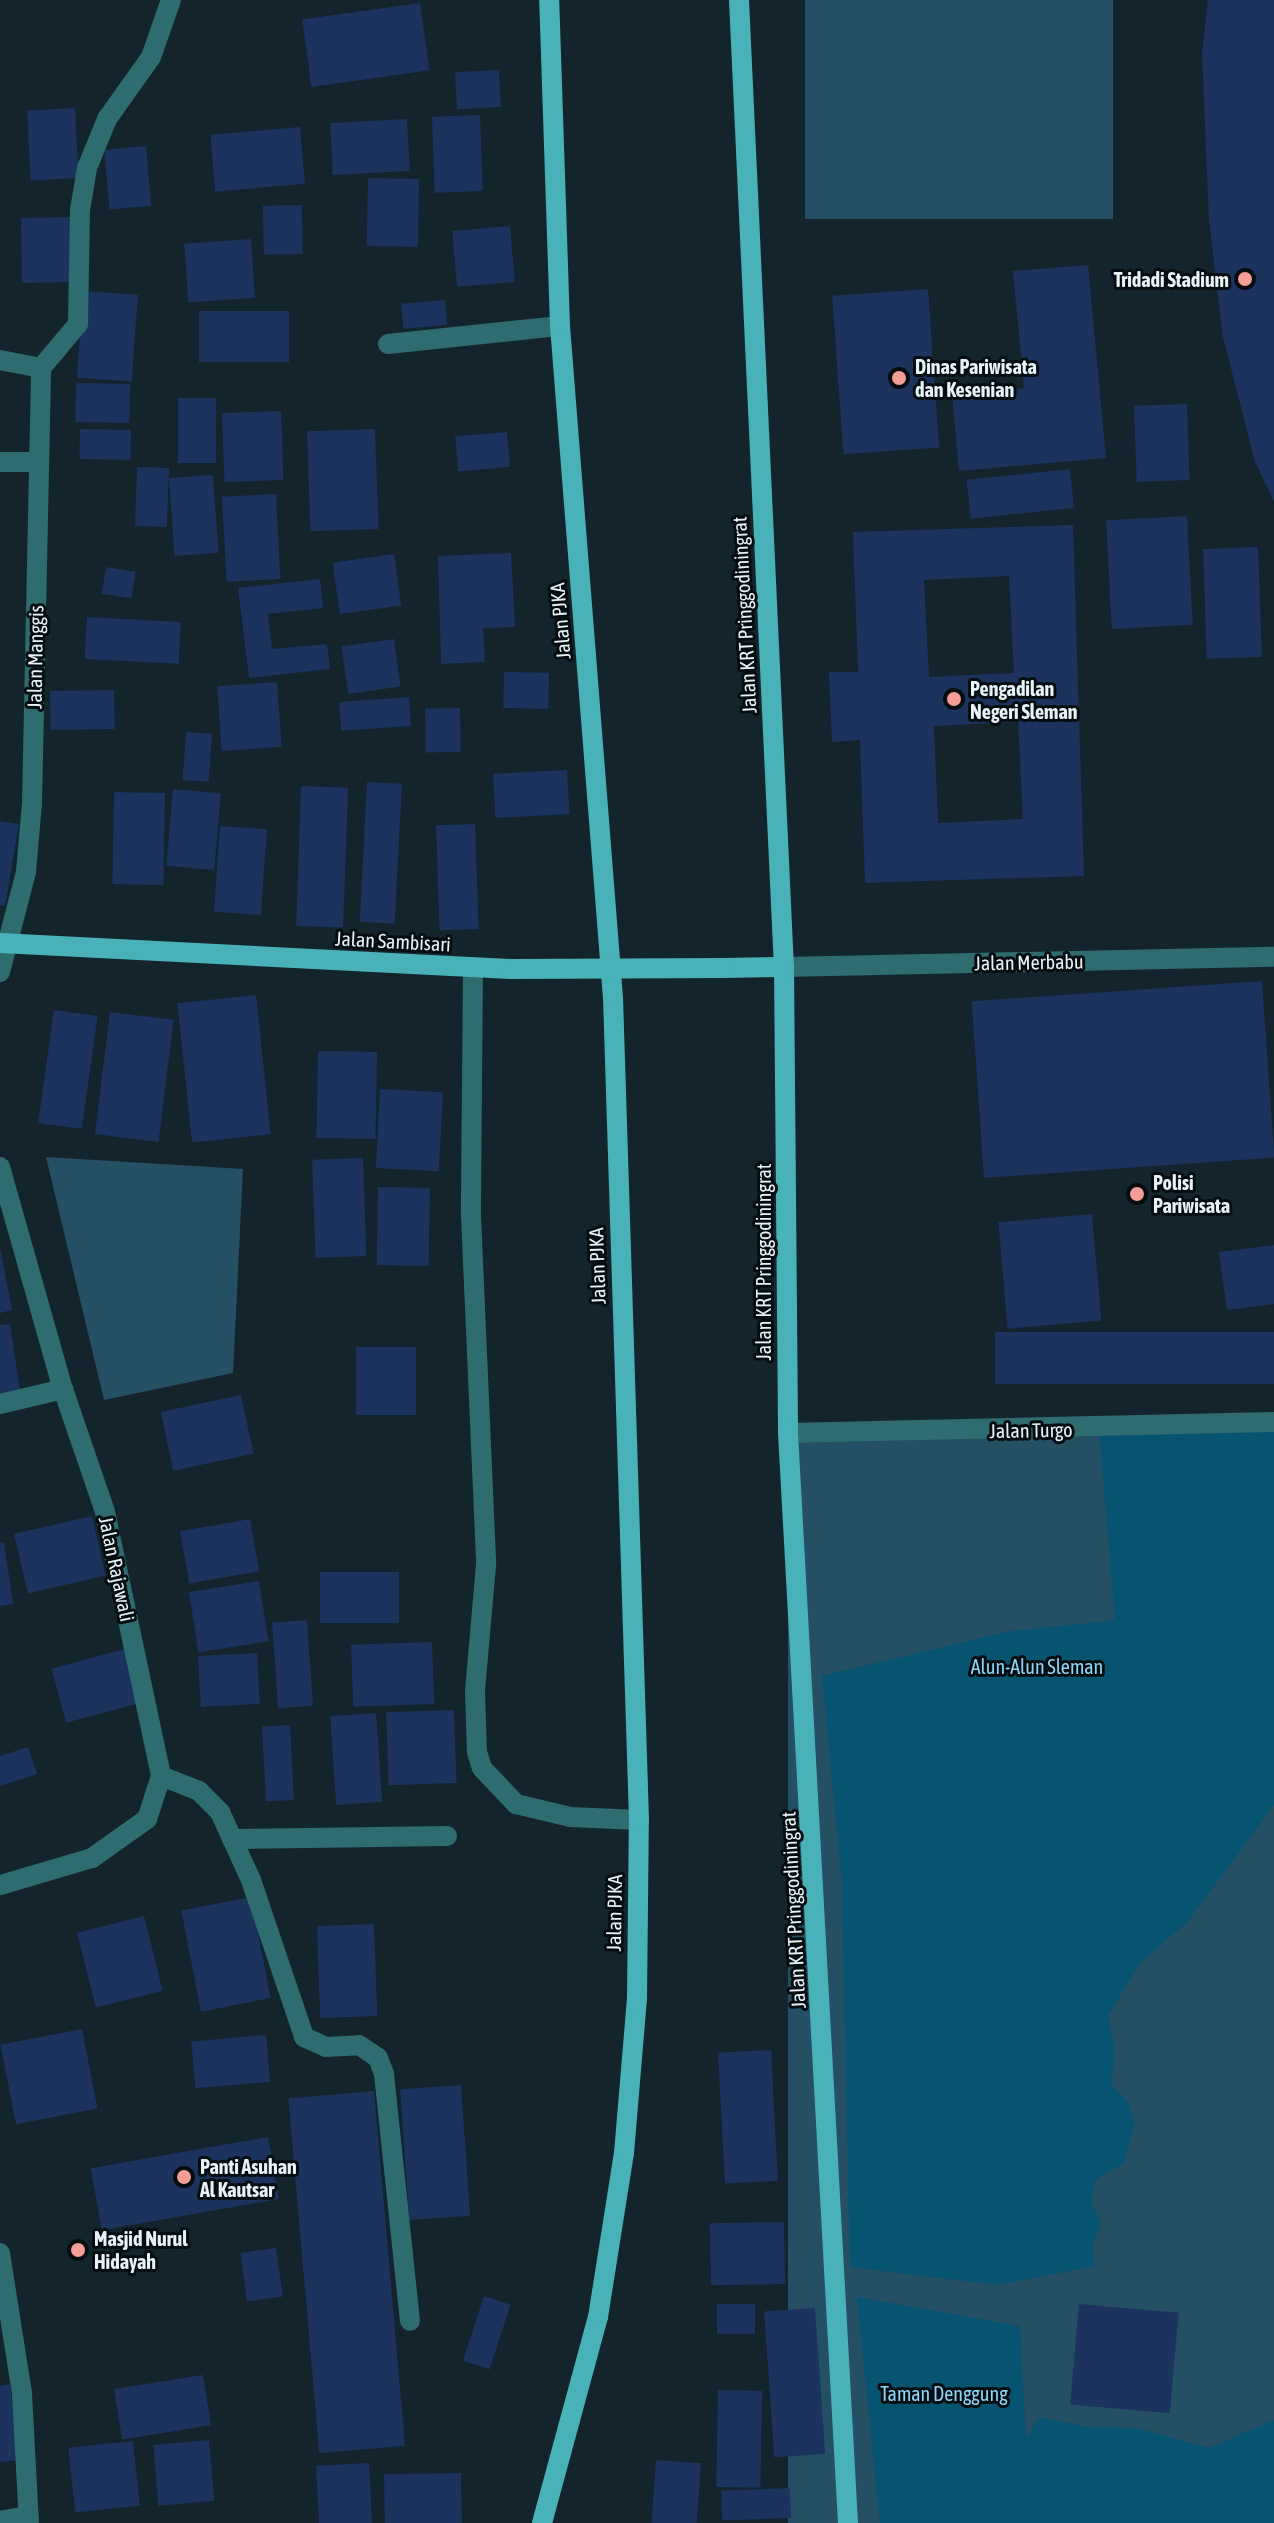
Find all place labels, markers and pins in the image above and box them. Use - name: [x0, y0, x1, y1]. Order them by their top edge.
- place label: Tridadi Stadium: [1114, 267, 1229, 291]
- marker: Tridadi Stadium: [1236, 270, 1254, 288]
- place label: Dinas Pariwisata dan Kesenian: [915, 354, 1037, 401]
- marker: Dinas Pariwisata dan Kesenian: [890, 369, 908, 387]
- place label: Pengadilan Negeri Sleman: [970, 676, 1077, 723]
- marker: Pengadilan Negeri Sleman: [945, 690, 963, 708]
- place label: Polisi Pariwisata: [1153, 1170, 1230, 1217]
- marker: Polisi Pariwisata: [1128, 1185, 1146, 1203]
- place label: Panti Asuhan Al Kautsar: [200, 2154, 297, 2201]
- marker: Panti Asuhan Al Kautsar: [175, 2168, 193, 2186]
- place label: Masjid Nurul Hidayah: [94, 2226, 187, 2273]
- marker: Masjid Nurul Hidayah: [69, 2241, 87, 2259]

